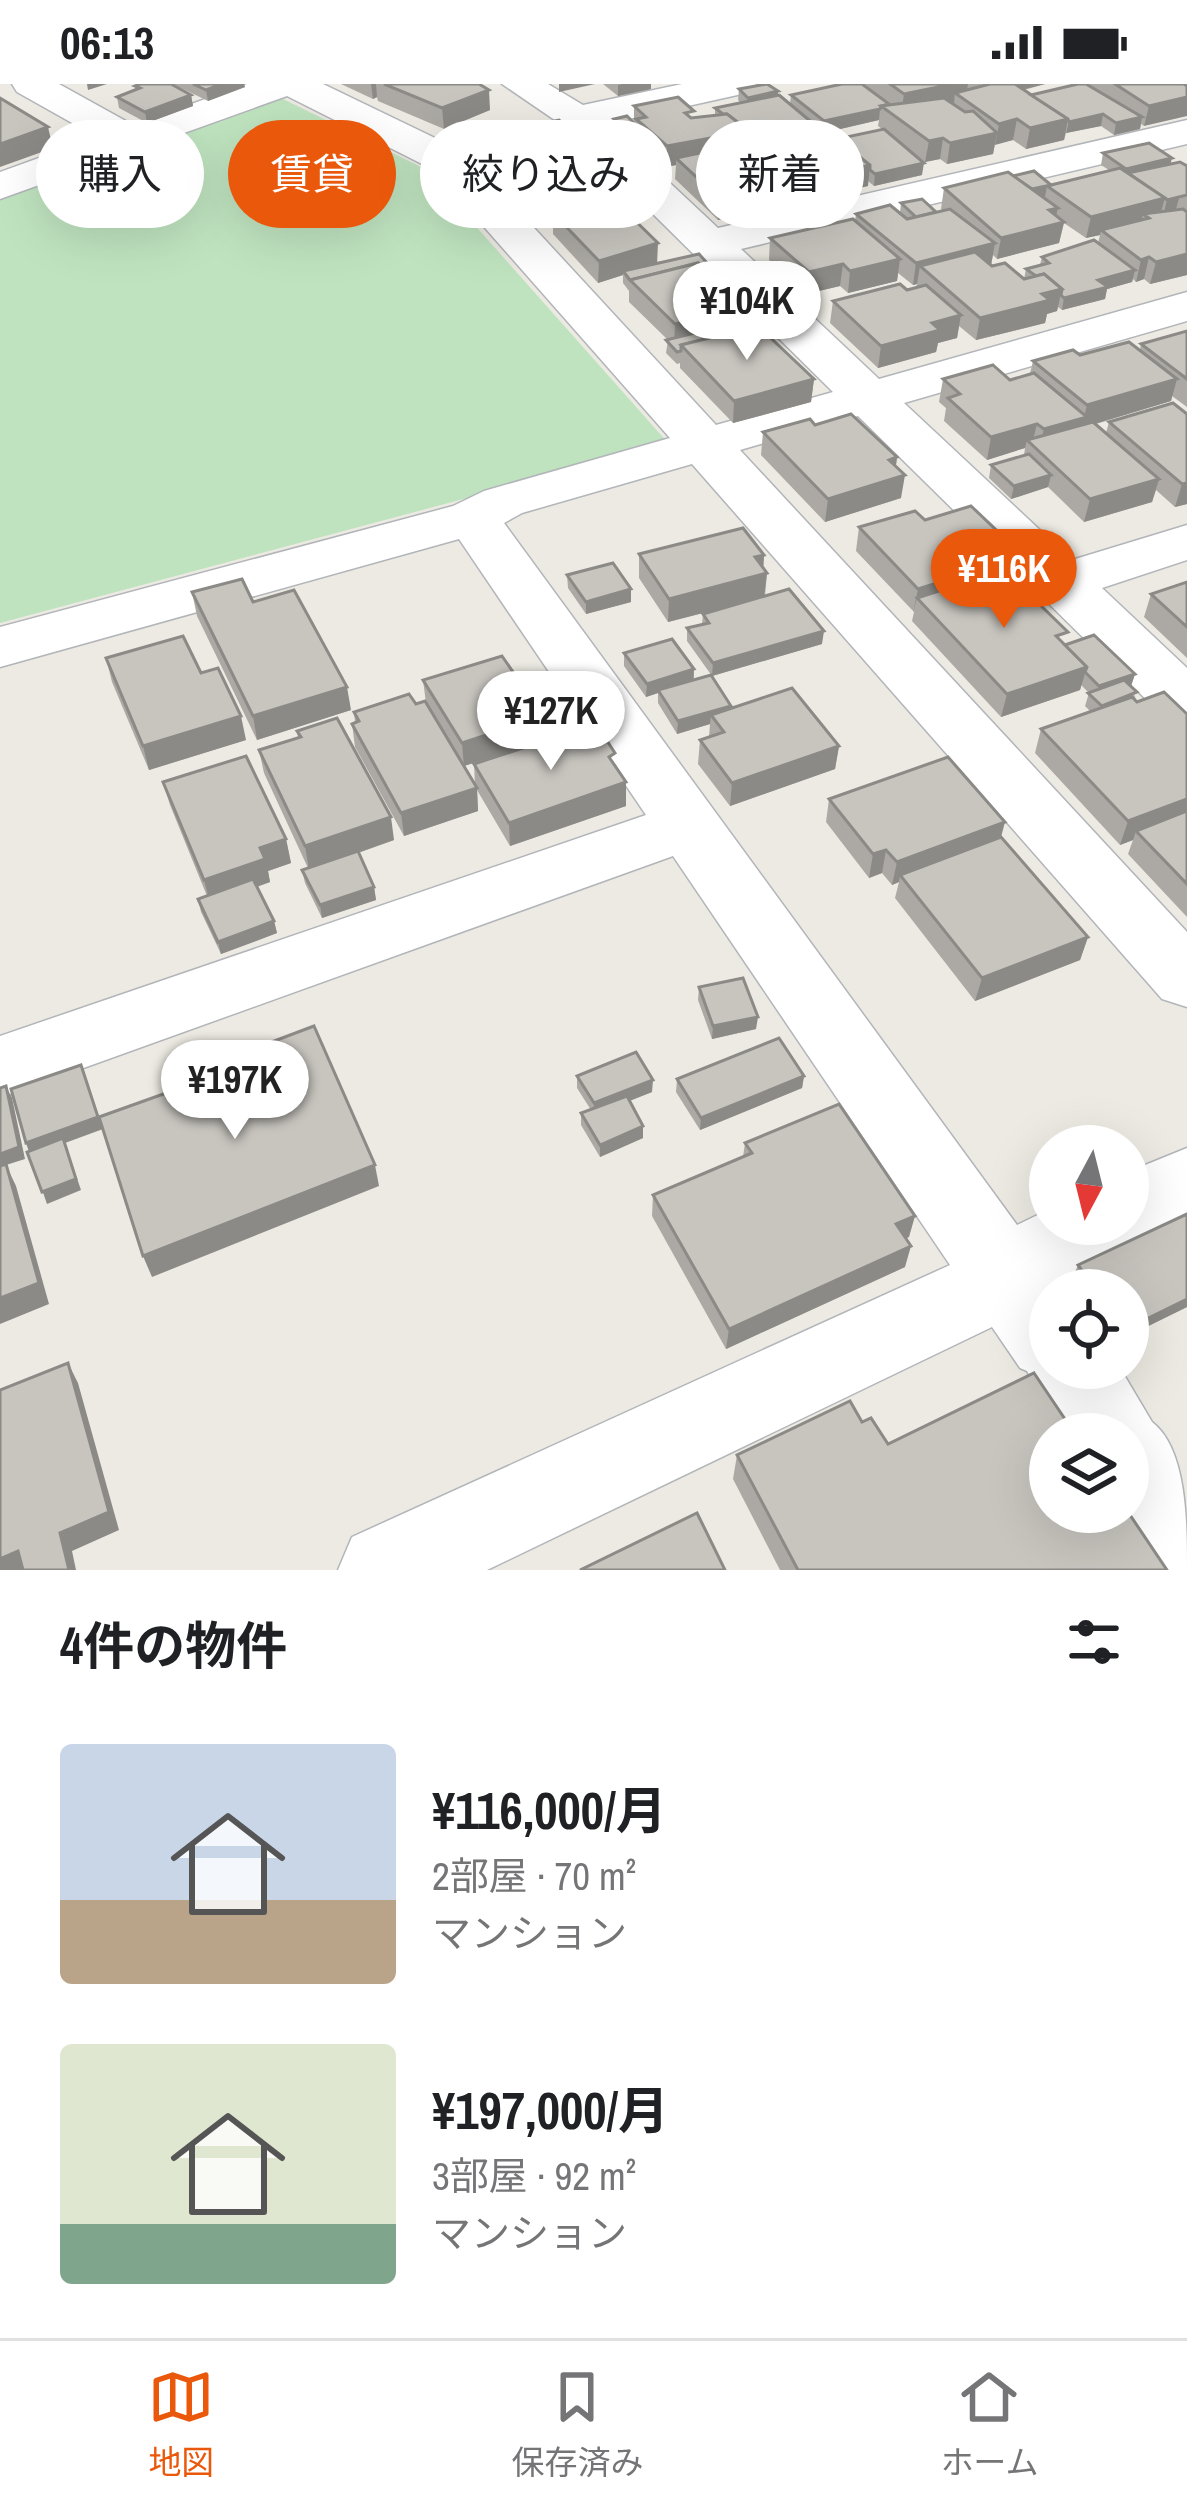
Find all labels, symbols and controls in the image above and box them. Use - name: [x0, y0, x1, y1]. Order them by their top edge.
- text: 06:13: [60, 12, 154, 73]
- chip: 購入: [36, 120, 204, 228]
- chip: 賃貸: [228, 120, 396, 228]
- chip: 絞り込み: [420, 120, 672, 228]
- chip: 新着: [696, 120, 864, 228]
- pin: ¥104K: [663, 261, 831, 363]
- text: ¥104K: [700, 274, 794, 326]
- pin: ¥116K: [920, 529, 1088, 631]
- text: ¥116K: [958, 542, 1050, 594]
- pin: ¥127K: [467, 671, 635, 773]
- text: ¥127K: [504, 684, 598, 736]
- pin: ¥197K: [151, 1040, 319, 1142]
- text: ¥197K: [188, 1053, 282, 1105]
- north arrow: [1029, 1125, 1149, 1245]
- map controls: [1029, 1125, 1149, 1533]
- button: locate: [1029, 1269, 1149, 1389]
- button: layers: [1029, 1413, 1149, 1533]
- icon: filters: [1061, 1609, 1127, 1675]
- text: 4件の物件: [60, 1611, 287, 1680]
- text: ¥116,000/月: [432, 1776, 667, 1845]
- icon: home: [156, 1792, 300, 1936]
- text: 2部屋 · 70 m²: [432, 1850, 636, 1902]
- text: マンション: [432, 1907, 627, 1959]
- text: ¥197,000/月: [432, 2076, 669, 2145]
- icon: home: [156, 2092, 300, 2236]
- text: 3部屋 · 92 m²: [432, 2150, 636, 2202]
- text: マンション: [432, 2207, 627, 2259]
- tab: 地図: [148, 2364, 214, 2484]
- tab: 保存済み: [511, 2364, 643, 2484]
- tab: ホーム: [940, 2364, 1038, 2484]

